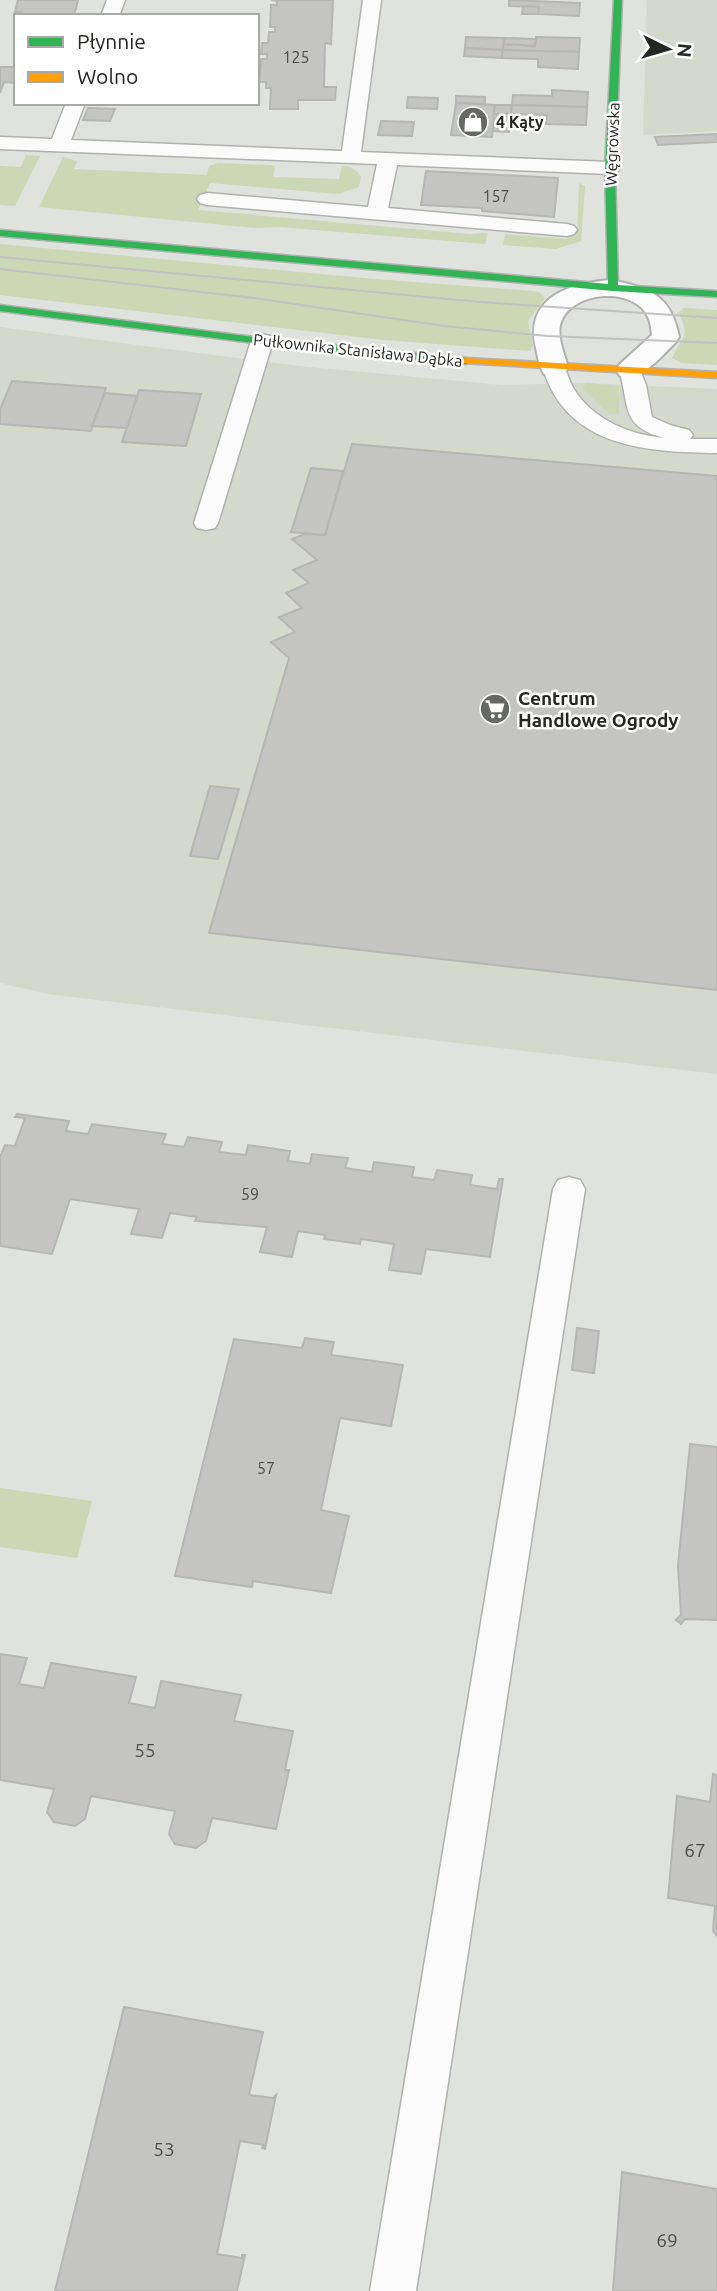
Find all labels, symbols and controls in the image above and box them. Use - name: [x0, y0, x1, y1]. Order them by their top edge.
- legend: [14, 14, 259, 105]
- north arrow: [633, 14, 703, 84]
- text: Płynnie: [77, 29, 146, 53]
- text: N: [673, 42, 697, 59]
- house number: 125: [282, 48, 310, 66]
- text: Wolno: [77, 64, 138, 88]
- street label: Węgrowska: [602, 102, 622, 186]
- shop icon: 4 Kąty: [456, 105, 490, 139]
- place label: 4 Kąty: [496, 113, 544, 132]
- house number: 157: [482, 187, 510, 205]
- street label: Pułkownika Stanisława Dąbka: [252, 330, 464, 370]
- place label: Centrum Handlowe Ogrody: [518, 687, 678, 731]
- supermarket icon: Centrum Handlowe Ogrody: [478, 692, 512, 726]
- house number: 59: [241, 1185, 259, 1203]
- house number: 57: [257, 1459, 275, 1477]
- house number: 55: [134, 1739, 156, 1761]
- house number: 67: [684, 1839, 706, 1861]
- house number: 53: [153, 2138, 175, 2160]
- house number: 69: [656, 2229, 678, 2251]

